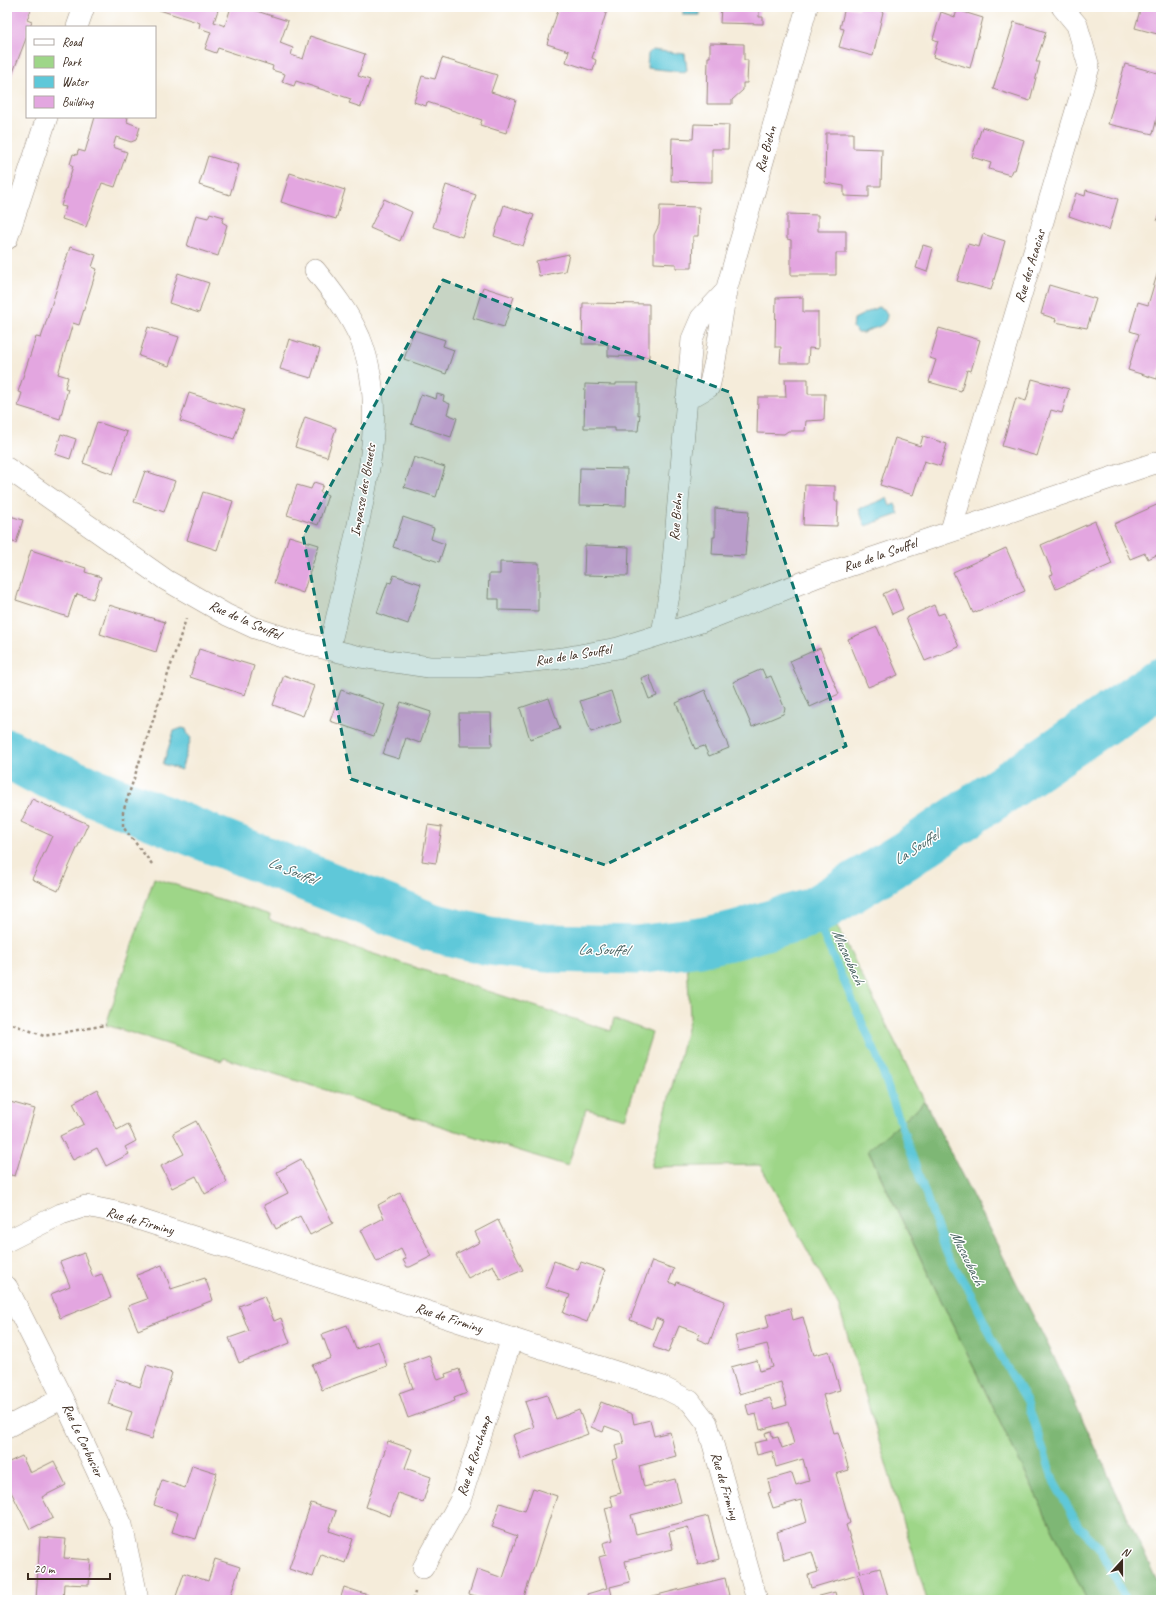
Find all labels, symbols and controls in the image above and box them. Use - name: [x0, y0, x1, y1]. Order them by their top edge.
- legend: [26, 26, 156, 118]
- text: Road: [62, 34, 84, 50]
- text: Park: [62, 54, 83, 70]
- text: Water: [62, 74, 90, 90]
- text: Building: [62, 94, 94, 110]
- street label: Rue Biehn: [751, 123, 781, 174]
- street label: Rue des Acacias: [1011, 227, 1049, 304]
- street label: Impasse des Bleuets: [346, 441, 380, 538]
- street label: Rue Biehn: [665, 492, 687, 541]
- street label: Rue de la Souffel: [841, 534, 921, 575]
- street label: Rue de la Souffel: [207, 597, 286, 644]
- street label: Rue de la Souffel: [534, 640, 615, 669]
- water label: La Souffel: [890, 824, 947, 870]
- water label: La Souffel: [265, 853, 324, 891]
- water label: Musaubach: [827, 926, 869, 989]
- water label: La Souffel: [578, 940, 634, 960]
- street label: Rue de Firminy: [104, 1203, 177, 1239]
- water label: Musaubach: [946, 1228, 989, 1289]
- street label: Rue de Firminy: [413, 1299, 486, 1337]
- street label: Rue Le Corbusier: [59, 1401, 108, 1481]
- street label: Rue de Ronchamp: [453, 1413, 495, 1498]
- street label: Rue de Firminy: [707, 1450, 743, 1523]
- north arrow: [1102, 1541, 1142, 1581]
- text: N: [1120, 1544, 1133, 1560]
- scale bar: [28, 1555, 110, 1581]
- text: 20 m: [34, 1561, 56, 1577]

